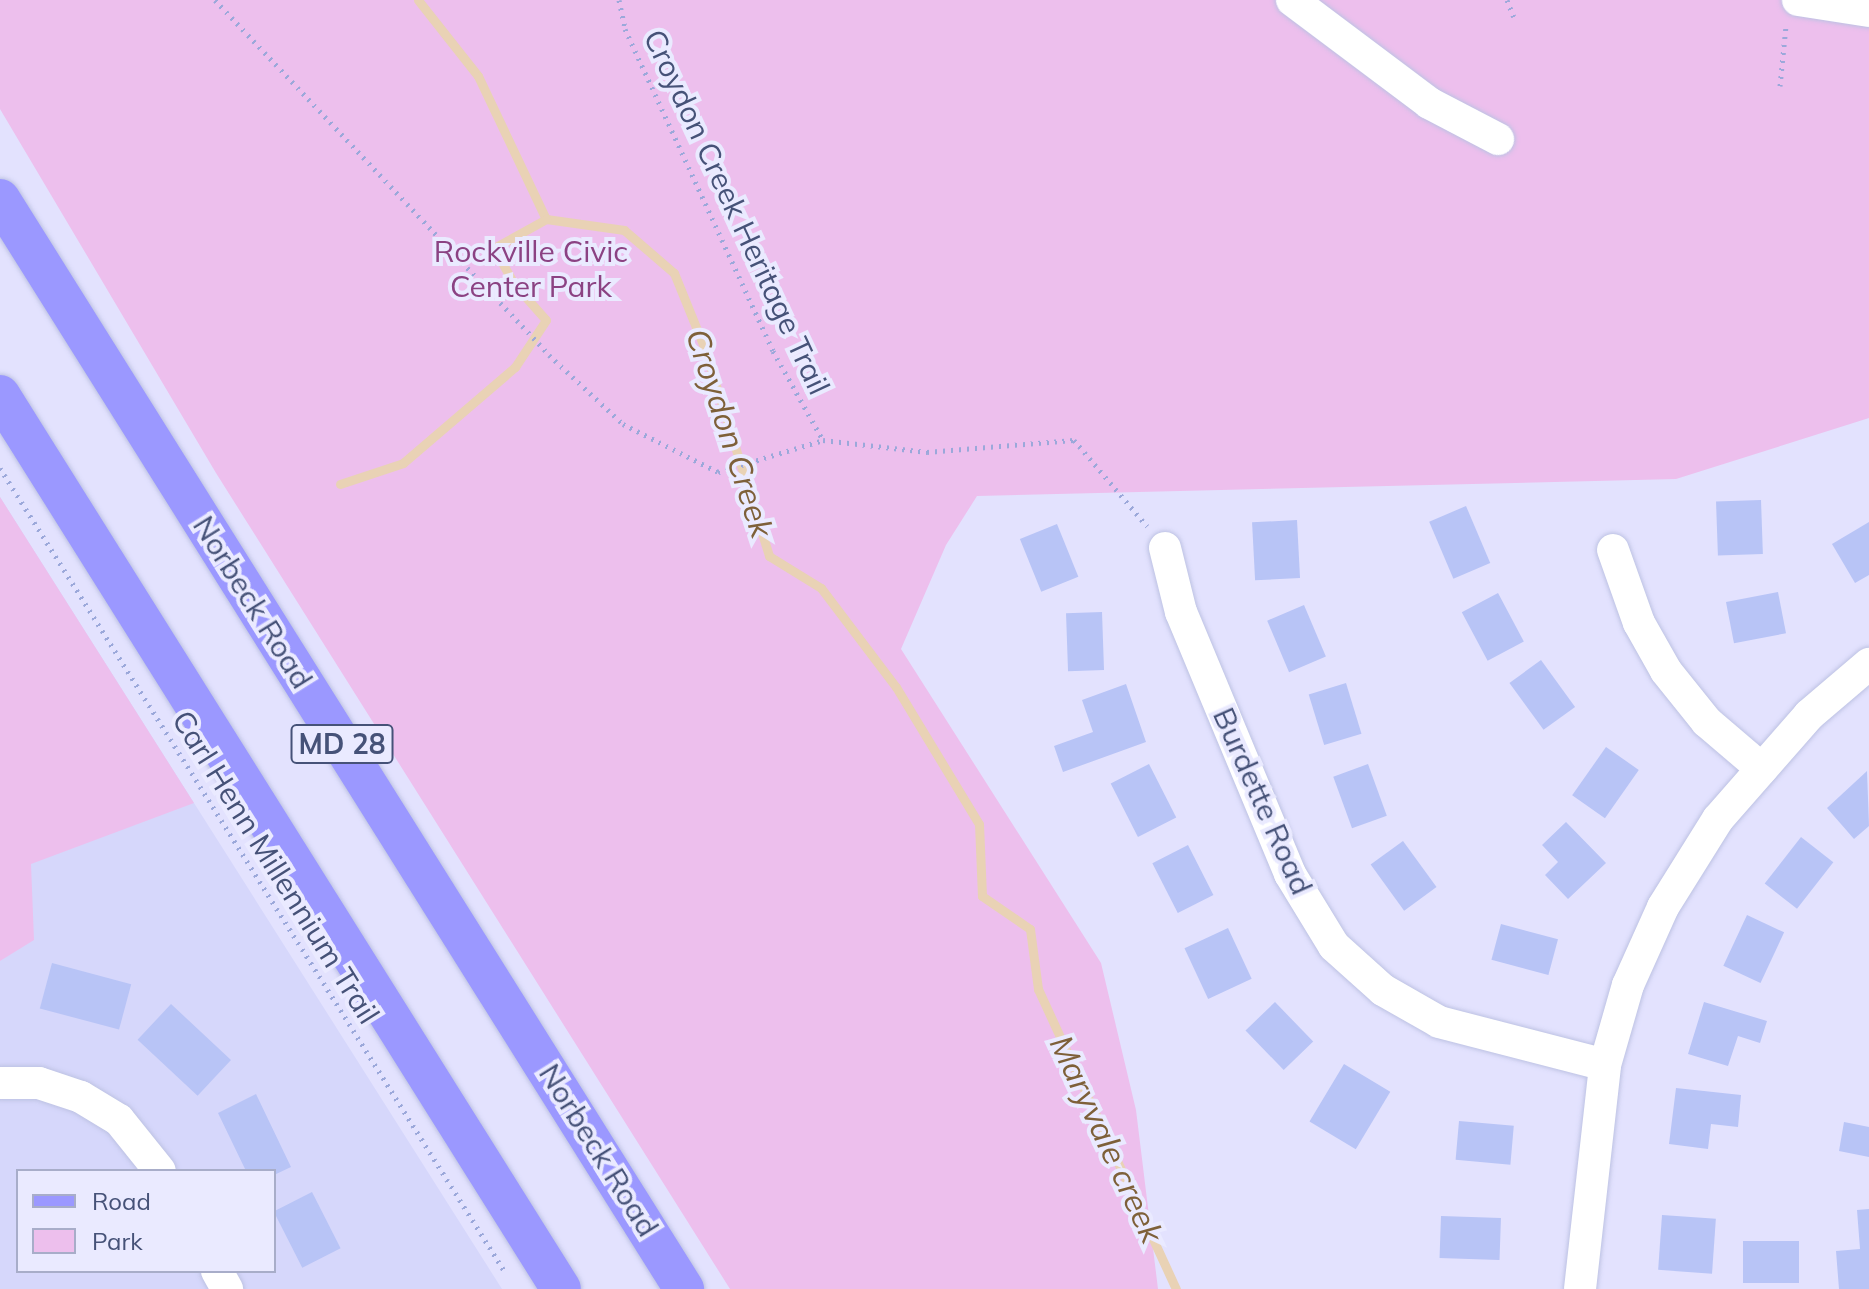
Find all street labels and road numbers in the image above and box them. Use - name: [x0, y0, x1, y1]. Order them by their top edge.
- street label: Croydon Creek Heritage Trail: [636, 24, 838, 400]
- street label: Norbeck Road: [186, 509, 320, 695]
- street label: Burdette Road: [1206, 702, 1320, 900]
- street label: Carl Henn Millennium Trail: [165, 704, 387, 1030]
- road number: MD 28: [290, 720, 394, 768]
- street label: Norbeck Road: [532, 1057, 666, 1243]

